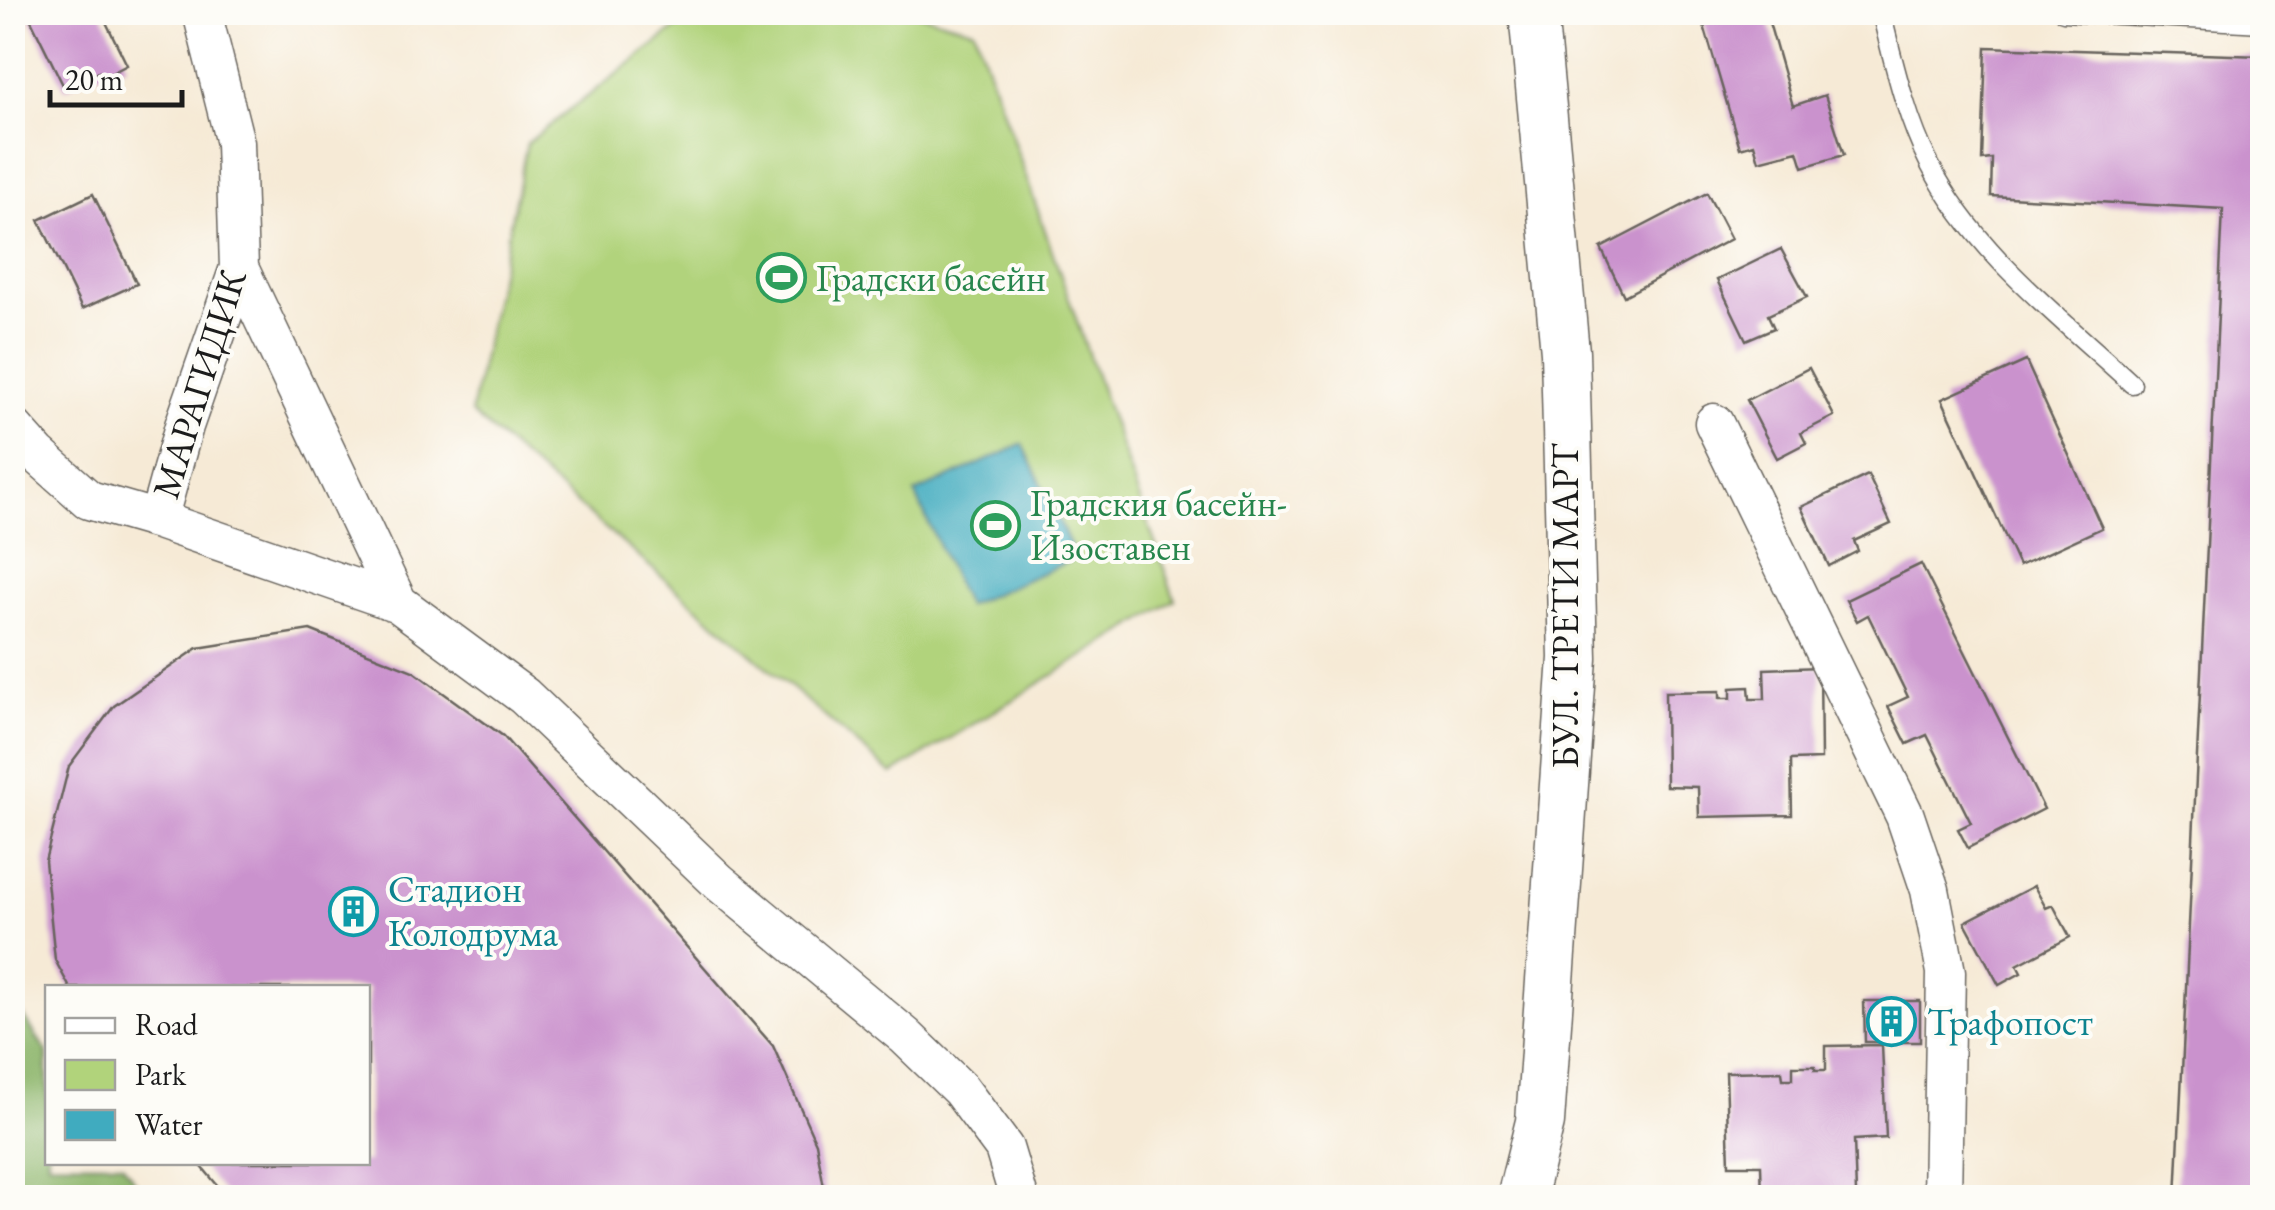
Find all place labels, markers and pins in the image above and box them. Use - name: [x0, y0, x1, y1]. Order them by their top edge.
- sports icon: Градски басейн: [755, 252, 807, 304]
- place label: Градски басейн: [816, 253, 1046, 302]
- place label: Градския басейн- Изоставен: [1030, 478, 1287, 571]
- sports icon: Градския басейн- Изоставен: [969, 499, 1021, 551]
- place label: Стадион Колодрума: [388, 864, 559, 957]
- building icon: Стадион Колодрума: [327, 885, 379, 937]
- building icon: Трафопост: [1866, 996, 1918, 1048]
- place label: Трафопост: [1927, 997, 2093, 1046]

